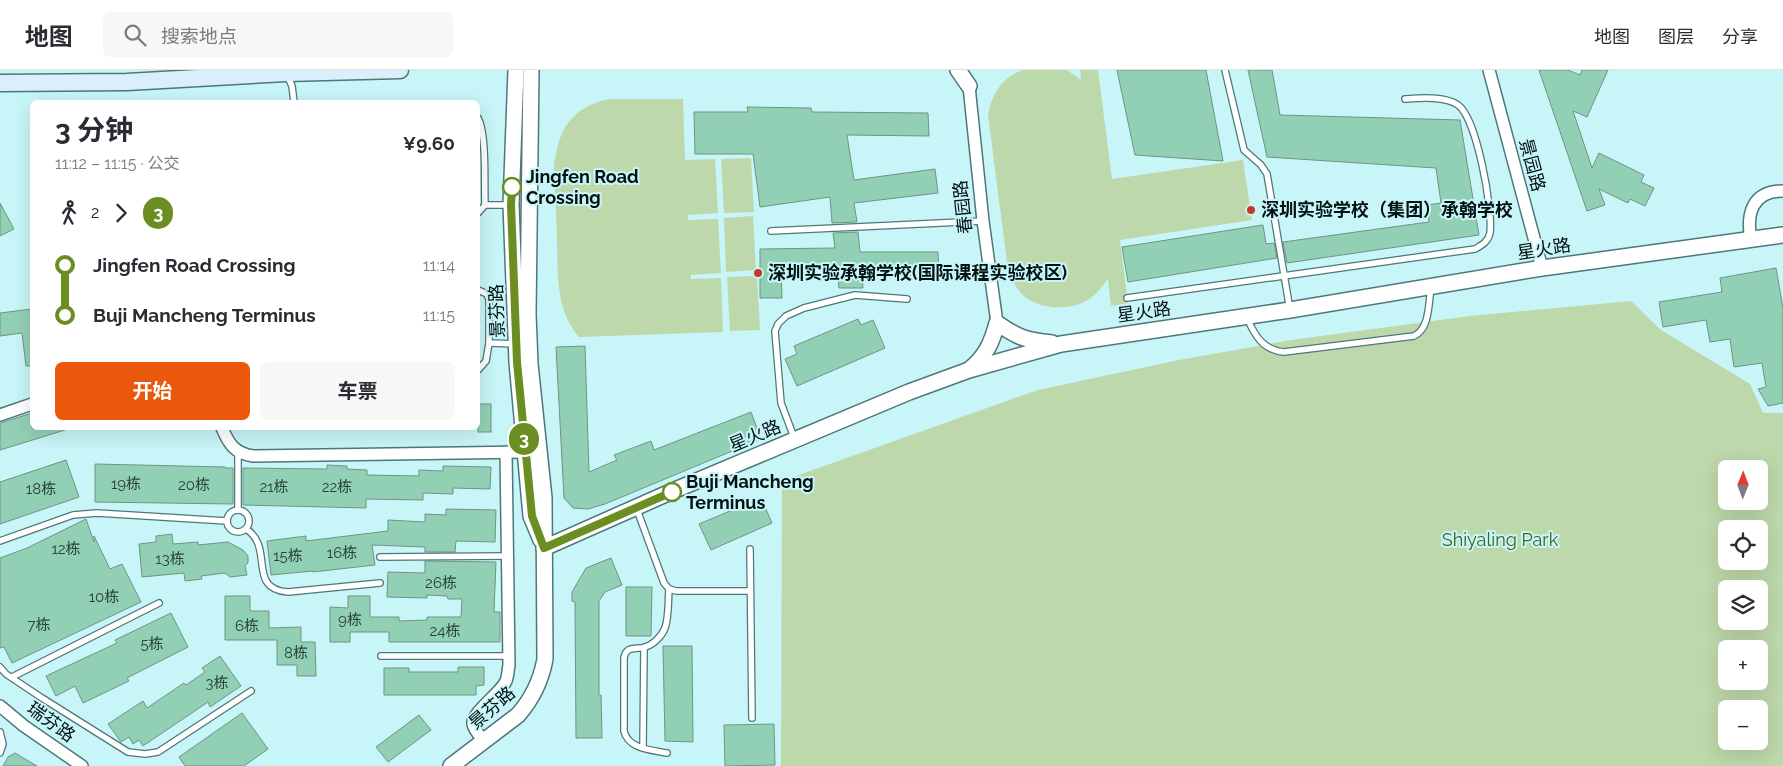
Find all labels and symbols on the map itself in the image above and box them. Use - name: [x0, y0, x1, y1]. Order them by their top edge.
- street label: 景园路: [1515, 136, 1550, 194]
- place label: Jingfen Road Crossing: [526, 166, 639, 208]
- marker: Jingfen Road Crossing: [502, 177, 522, 197]
- street label: 春园路: [949, 179, 976, 235]
- place label: 深圳实验学校（集团）承翰学校: [1261, 199, 1513, 220]
- marker: 深圳实验学校（集团）承翰学校: [1245, 204, 1257, 216]
- street label: 星火路: [1516, 234, 1572, 263]
- place label: 深圳实验承翰学校(国际课程实验校区): [768, 262, 1067, 283]
- marker: 深圳实验承翰学校(国际课程实验校区): [752, 267, 764, 279]
- street label: 景芬路: [485, 284, 508, 338]
- street label: 星火路: [1116, 297, 1172, 326]
- street label: 星火路: [726, 415, 784, 456]
- line badge: 3: [508, 423, 540, 455]
- north arrow: [1718, 460, 1768, 510]
- place label: Buji Mancheng Terminus: [686, 471, 814, 513]
- house number: 19栋: [111, 475, 141, 493]
- house number: 20栋: [178, 476, 210, 494]
- house number: 21栋: [259, 478, 289, 496]
- house number: 22栋: [322, 478, 352, 496]
- house number: 18栋: [26, 480, 56, 498]
- marker: Buji Mancheng Terminus: [662, 482, 682, 502]
- park label: Shiyaling Park: [1442, 529, 1559, 550]
- house number: 12栋: [51, 540, 81, 558]
- house number: 16栋: [327, 544, 357, 562]
- house number: 15栋: [273, 547, 303, 565]
- house number: 13栋: [155, 550, 185, 568]
- house number: 26栋: [425, 574, 457, 592]
- house number: 10栋: [89, 588, 119, 606]
- house number: 9栋: [338, 611, 362, 629]
- house number: 7栋: [27, 616, 51, 634]
- house number: 6栋: [235, 617, 259, 635]
- house number: 24栋: [429, 622, 461, 640]
- house number: 5栋: [140, 635, 164, 653]
- house number: 8栋: [284, 644, 308, 662]
- house number: 3栋: [205, 674, 229, 692]
- street label: 景芬路: [464, 682, 519, 733]
- street label: 瑞芬路: [23, 697, 79, 746]

